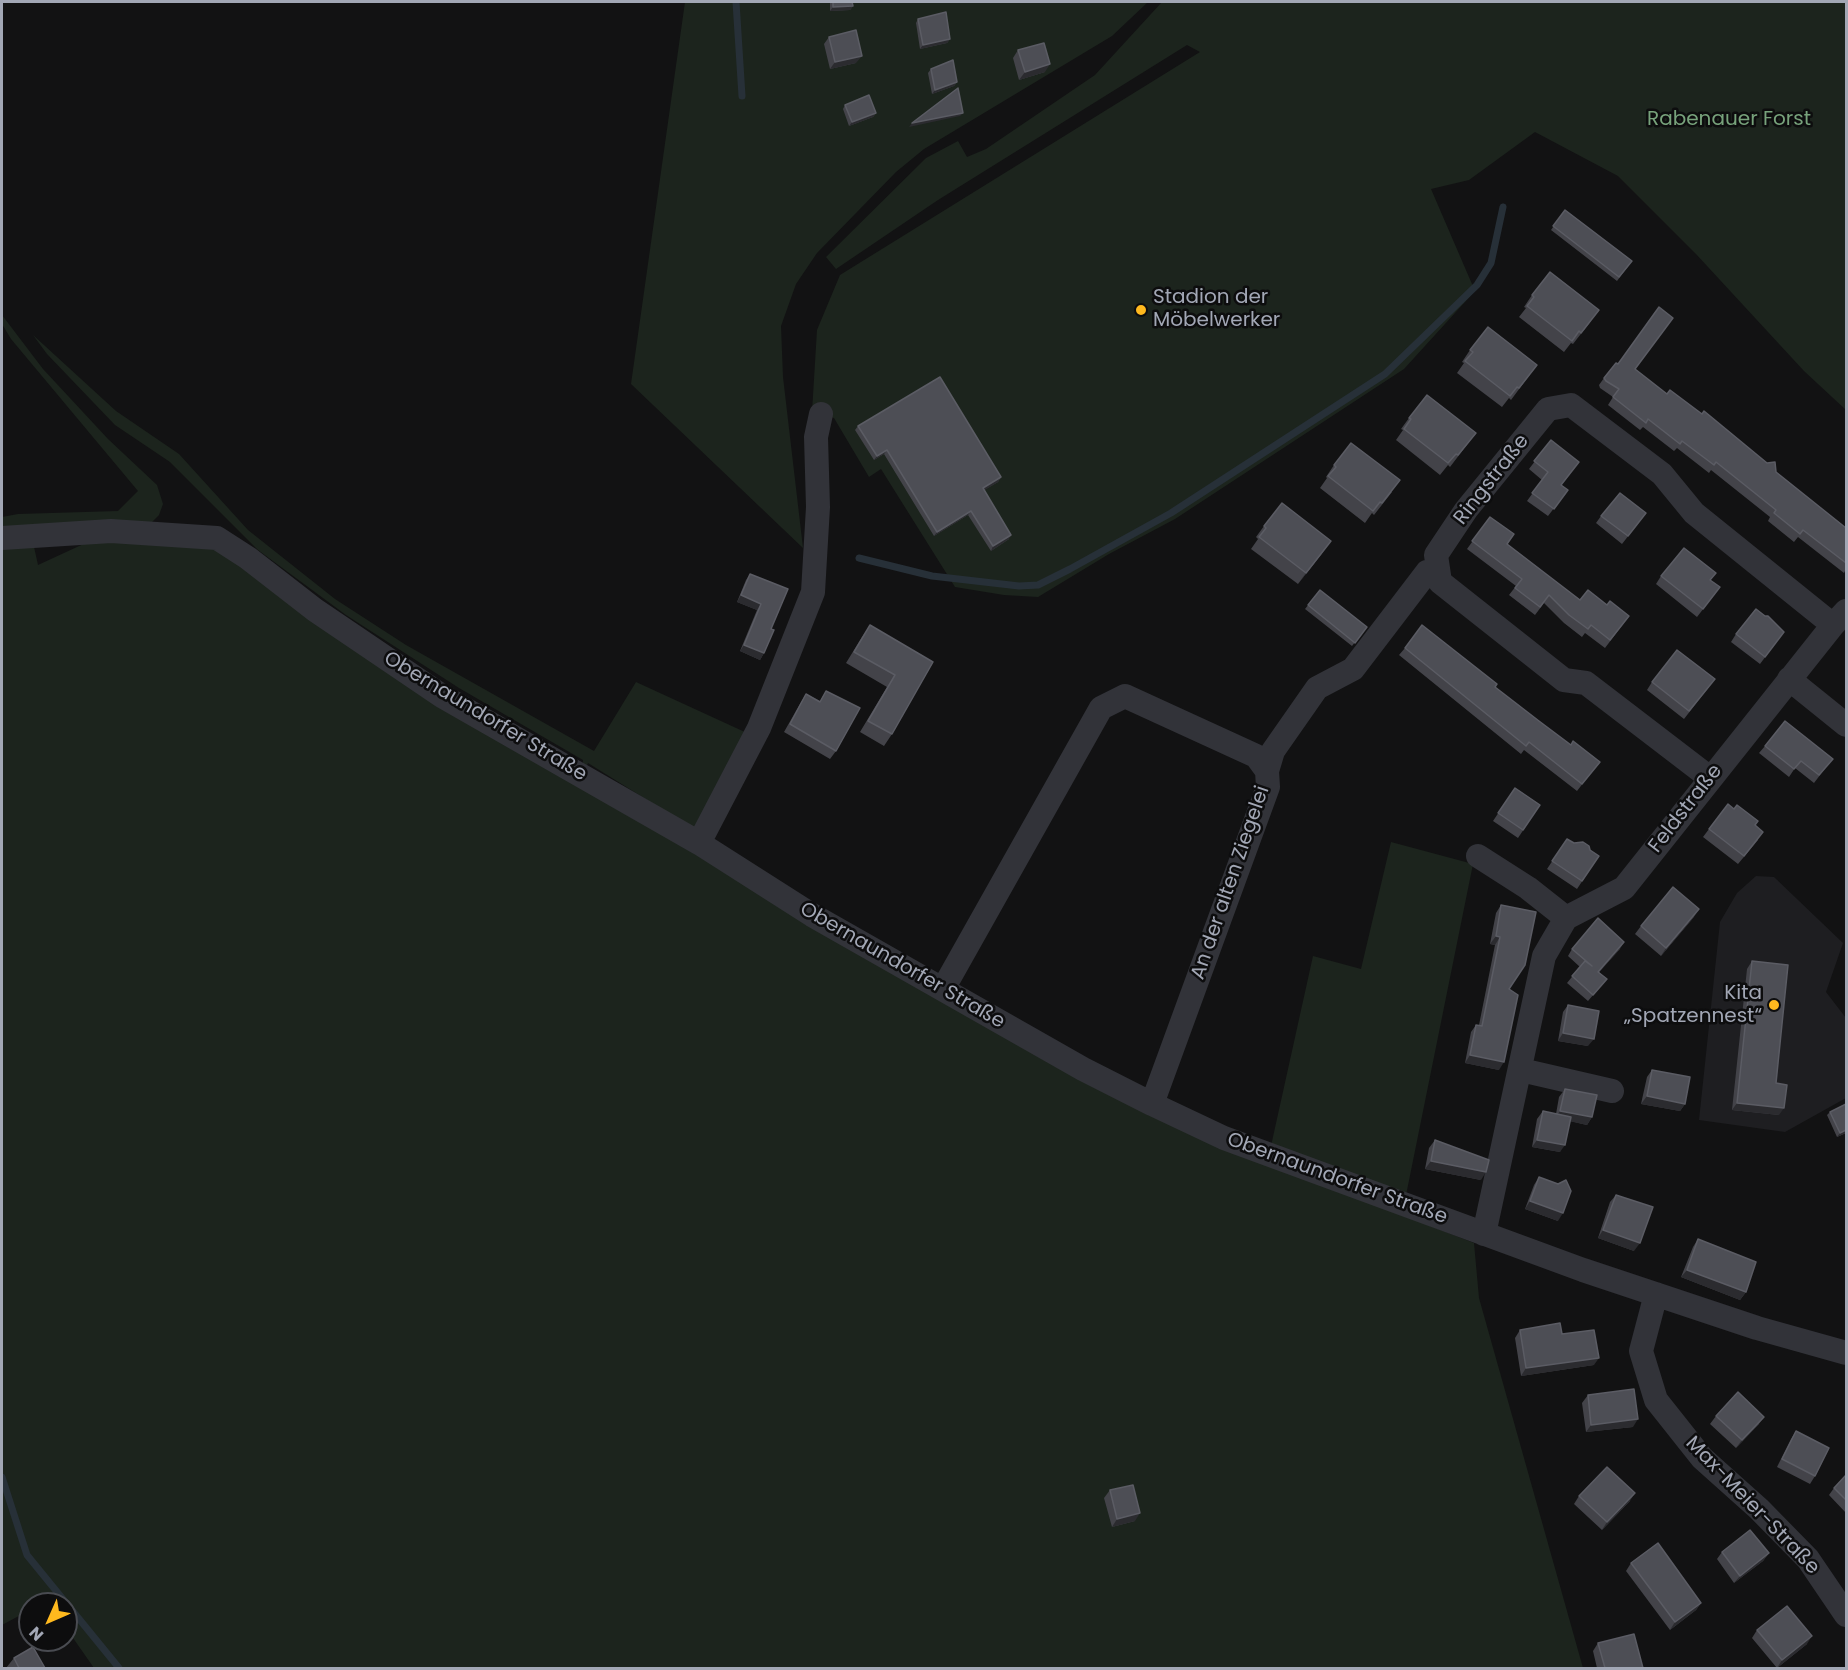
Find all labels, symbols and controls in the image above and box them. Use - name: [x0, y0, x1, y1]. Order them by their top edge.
- park label: Rabenauer Forst: [1647, 108, 1811, 132]
- place label: Stadion der Möbelwerker: [1153, 286, 1280, 333]
- marker: Stadion der Möbelwerker: [1134, 303, 1148, 317]
- street label: Ringstraße: [1449, 430, 1535, 530]
- street label: Obernaundorfer Straße: [379, 647, 591, 787]
- street label: Feldstraße: [1644, 760, 1728, 858]
- street label: An der alten Ziegelei: [1187, 783, 1275, 983]
- street label: Obernaundorfer Straße: [795, 897, 1009, 1035]
- place label: Kita „Spatzennest“: [1624, 982, 1762, 1029]
- marker: Kita „Spatzennest“: [1767, 998, 1781, 1012]
- street label: Obernaundorfer Straße: [1224, 1128, 1450, 1230]
- street label: Max-Meier-Straße: [1680, 1432, 1824, 1580]
- north arrow: [18, 1592, 78, 1652]
- text: N: [24, 1621, 49, 1646]

